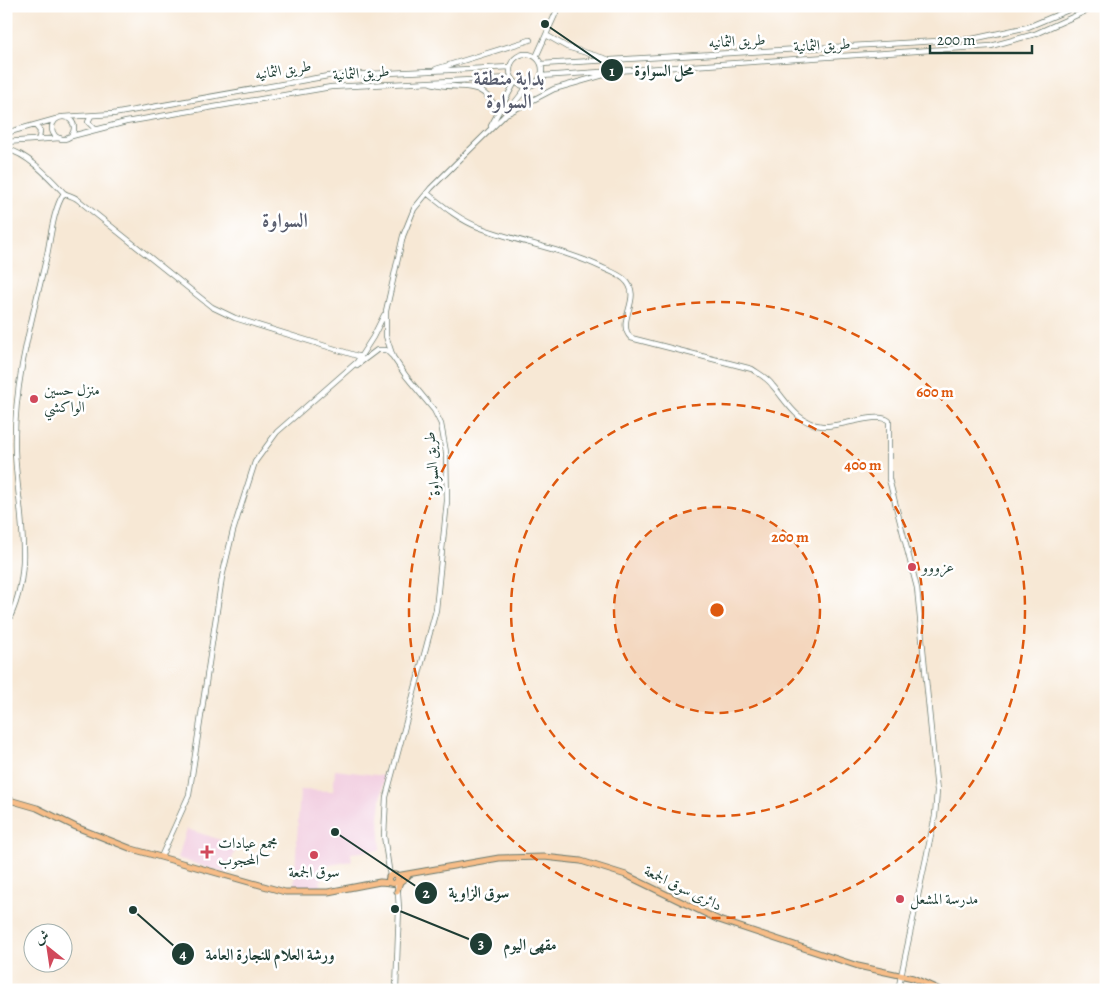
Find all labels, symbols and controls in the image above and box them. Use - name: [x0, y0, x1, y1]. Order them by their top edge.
- scale bar: [930, 22, 1032, 54]
- street label: طريق الثمانيه: [708, 30, 766, 52]
- text: 200 m: [937, 30, 976, 50]
- street label: طريق الثمانية: [793, 34, 851, 56]
- callout: محل السواوة: [599, 55, 704, 86]
- street label: طريق الثمانيه: [253, 56, 313, 84]
- text: محل السواوة: [634, 60, 694, 82]
- street label: طريق الثمانية: [332, 61, 390, 85]
- text: 1: [609, 61, 615, 81]
- district label: بداية منطقة السواوة: [473, 65, 545, 115]
- district label: السواوة: [262, 207, 308, 234]
- place label: منزل حسين الواكشي: [44, 380, 100, 421]
- text: 600 m: [916, 382, 954, 402]
- marker: منزل حسين الواكشي: [28, 393, 40, 405]
- street label: طريق السواوة: [419, 431, 445, 497]
- text: 400 m: [844, 455, 882, 475]
- text: 200 m: [771, 527, 809, 547]
- place label: عزووو: [920, 557, 954, 578]
- marker: عزووو: [906, 561, 918, 573]
- centre of rings: [708, 601, 726, 619]
- place label: مجمع عيادات المحجوب: [218, 833, 278, 870]
- marker: مجمع عيادات المحجوب: [200, 845, 214, 859]
- marker: سوق الجمعة: [308, 849, 320, 861]
- street label: دائرى سوق الجمعة: [641, 861, 725, 915]
- place label: سوق الجمعة: [288, 862, 340, 882]
- callout: سوق الزاوية: [414, 877, 520, 908]
- text: سوق الزاوية: [449, 882, 509, 904]
- text: 2: [422, 883, 430, 903]
- place label: مدرسة المشعل: [910, 889, 978, 910]
- marker: مدرسة المشعل: [894, 893, 906, 905]
- north arrow: [22, 924, 72, 974]
- text: ش: [31, 925, 53, 949]
- callout: مقهى اليوم: [468, 928, 567, 959]
- text: 3: [478, 934, 484, 954]
- text: مقهى اليوم: [503, 934, 557, 959]
- callout: ورشة العلام للنجارة العامة: [170, 938, 344, 969]
- text: 4: [179, 944, 187, 964]
- text: ورشة العلام للنجارة العامة: [205, 944, 335, 969]

